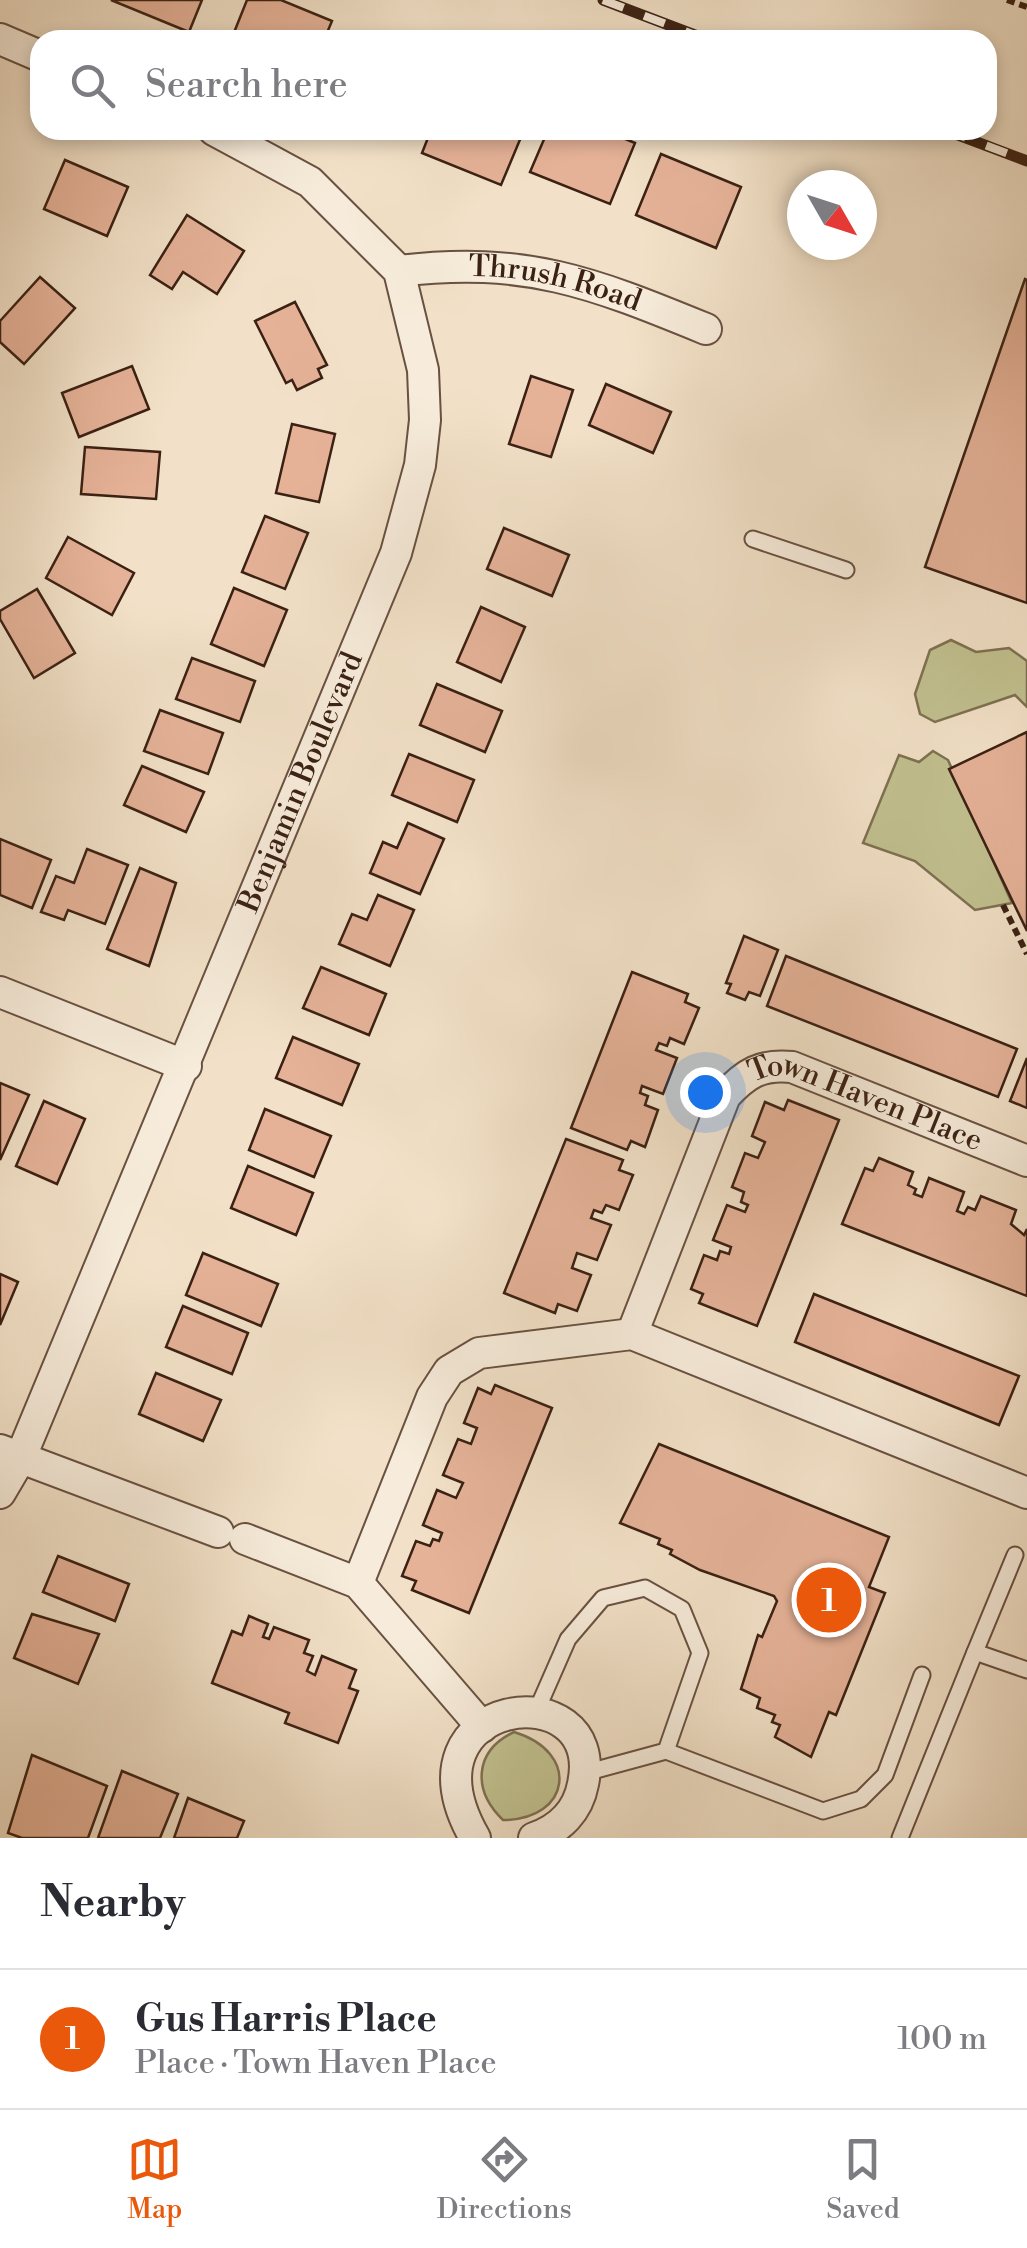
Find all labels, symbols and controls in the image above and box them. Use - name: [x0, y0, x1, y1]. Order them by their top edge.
- search box: [30, 30, 997, 140]
- icon: search: [65, 58, 120, 113]
- text: Search here: [145, 62, 348, 109]
- north arrow: [787, 170, 877, 260]
- street label: Thrush Road: [468, 248, 647, 320]
- street label: Benjamin Boulevard: [230, 647, 372, 919]
- street label: Town Haven Place: [743, 1046, 988, 1160]
- your location: [680, 1067, 731, 1118]
- pin: 1: [796, 1562, 862, 1638]
- text: Nearby: [40, 1877, 185, 1930]
- text: Gus Harris Place: [135, 1996, 437, 2043]
- text: 1: [65, 2019, 80, 2059]
- text: 100 m: [897, 2019, 987, 2059]
- text: Place · Town Haven Place: [135, 2043, 497, 2083]
- tab: Map: [127, 2132, 182, 2227]
- tab: Directions: [437, 2132, 572, 2227]
- tab: Saved: [826, 2132, 900, 2227]

